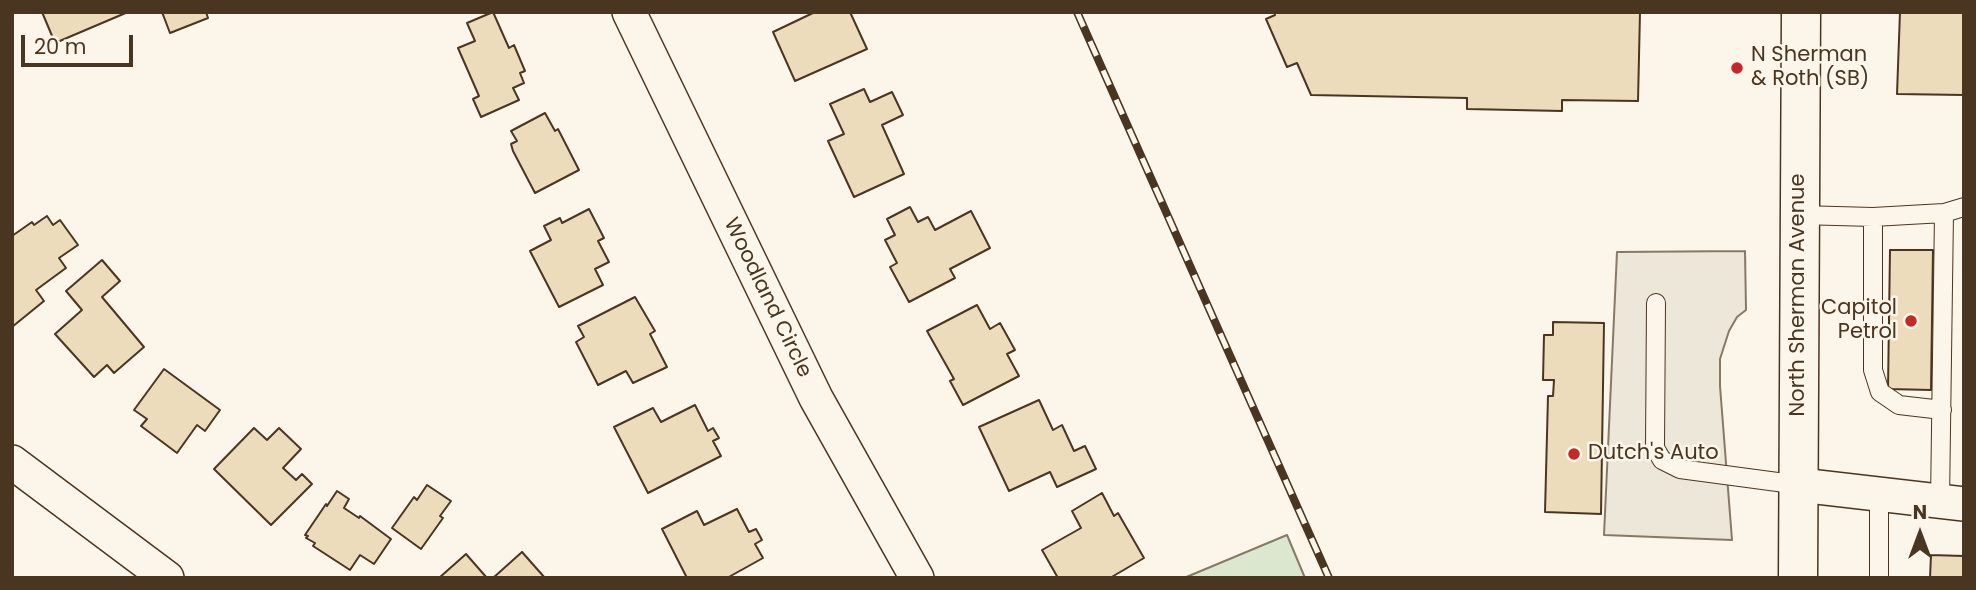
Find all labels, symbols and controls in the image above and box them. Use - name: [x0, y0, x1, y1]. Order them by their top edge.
- scale bar: [24, 21, 136, 65]
- text: 20 m: [34, 32, 87, 61]
- place label: N Sherman & Roth (SB): [1751, 43, 1869, 93]
- marker: N Sherman & Roth (SB): [1729, 60, 1745, 76]
- street label: North Sherman Avenue: [1786, 173, 1812, 417]
- street label: Woodland Circle: [717, 214, 817, 382]
- place label: Capitol Petrol: [1821, 296, 1897, 346]
- marker: Capitol Petrol: [1903, 313, 1919, 329]
- place label: Dutch's Auto: [1588, 441, 1719, 467]
- marker: Dutch's Auto: [1566, 446, 1582, 462]
- north arrow: [1885, 499, 1955, 569]
- text: N: [1913, 499, 1927, 526]

